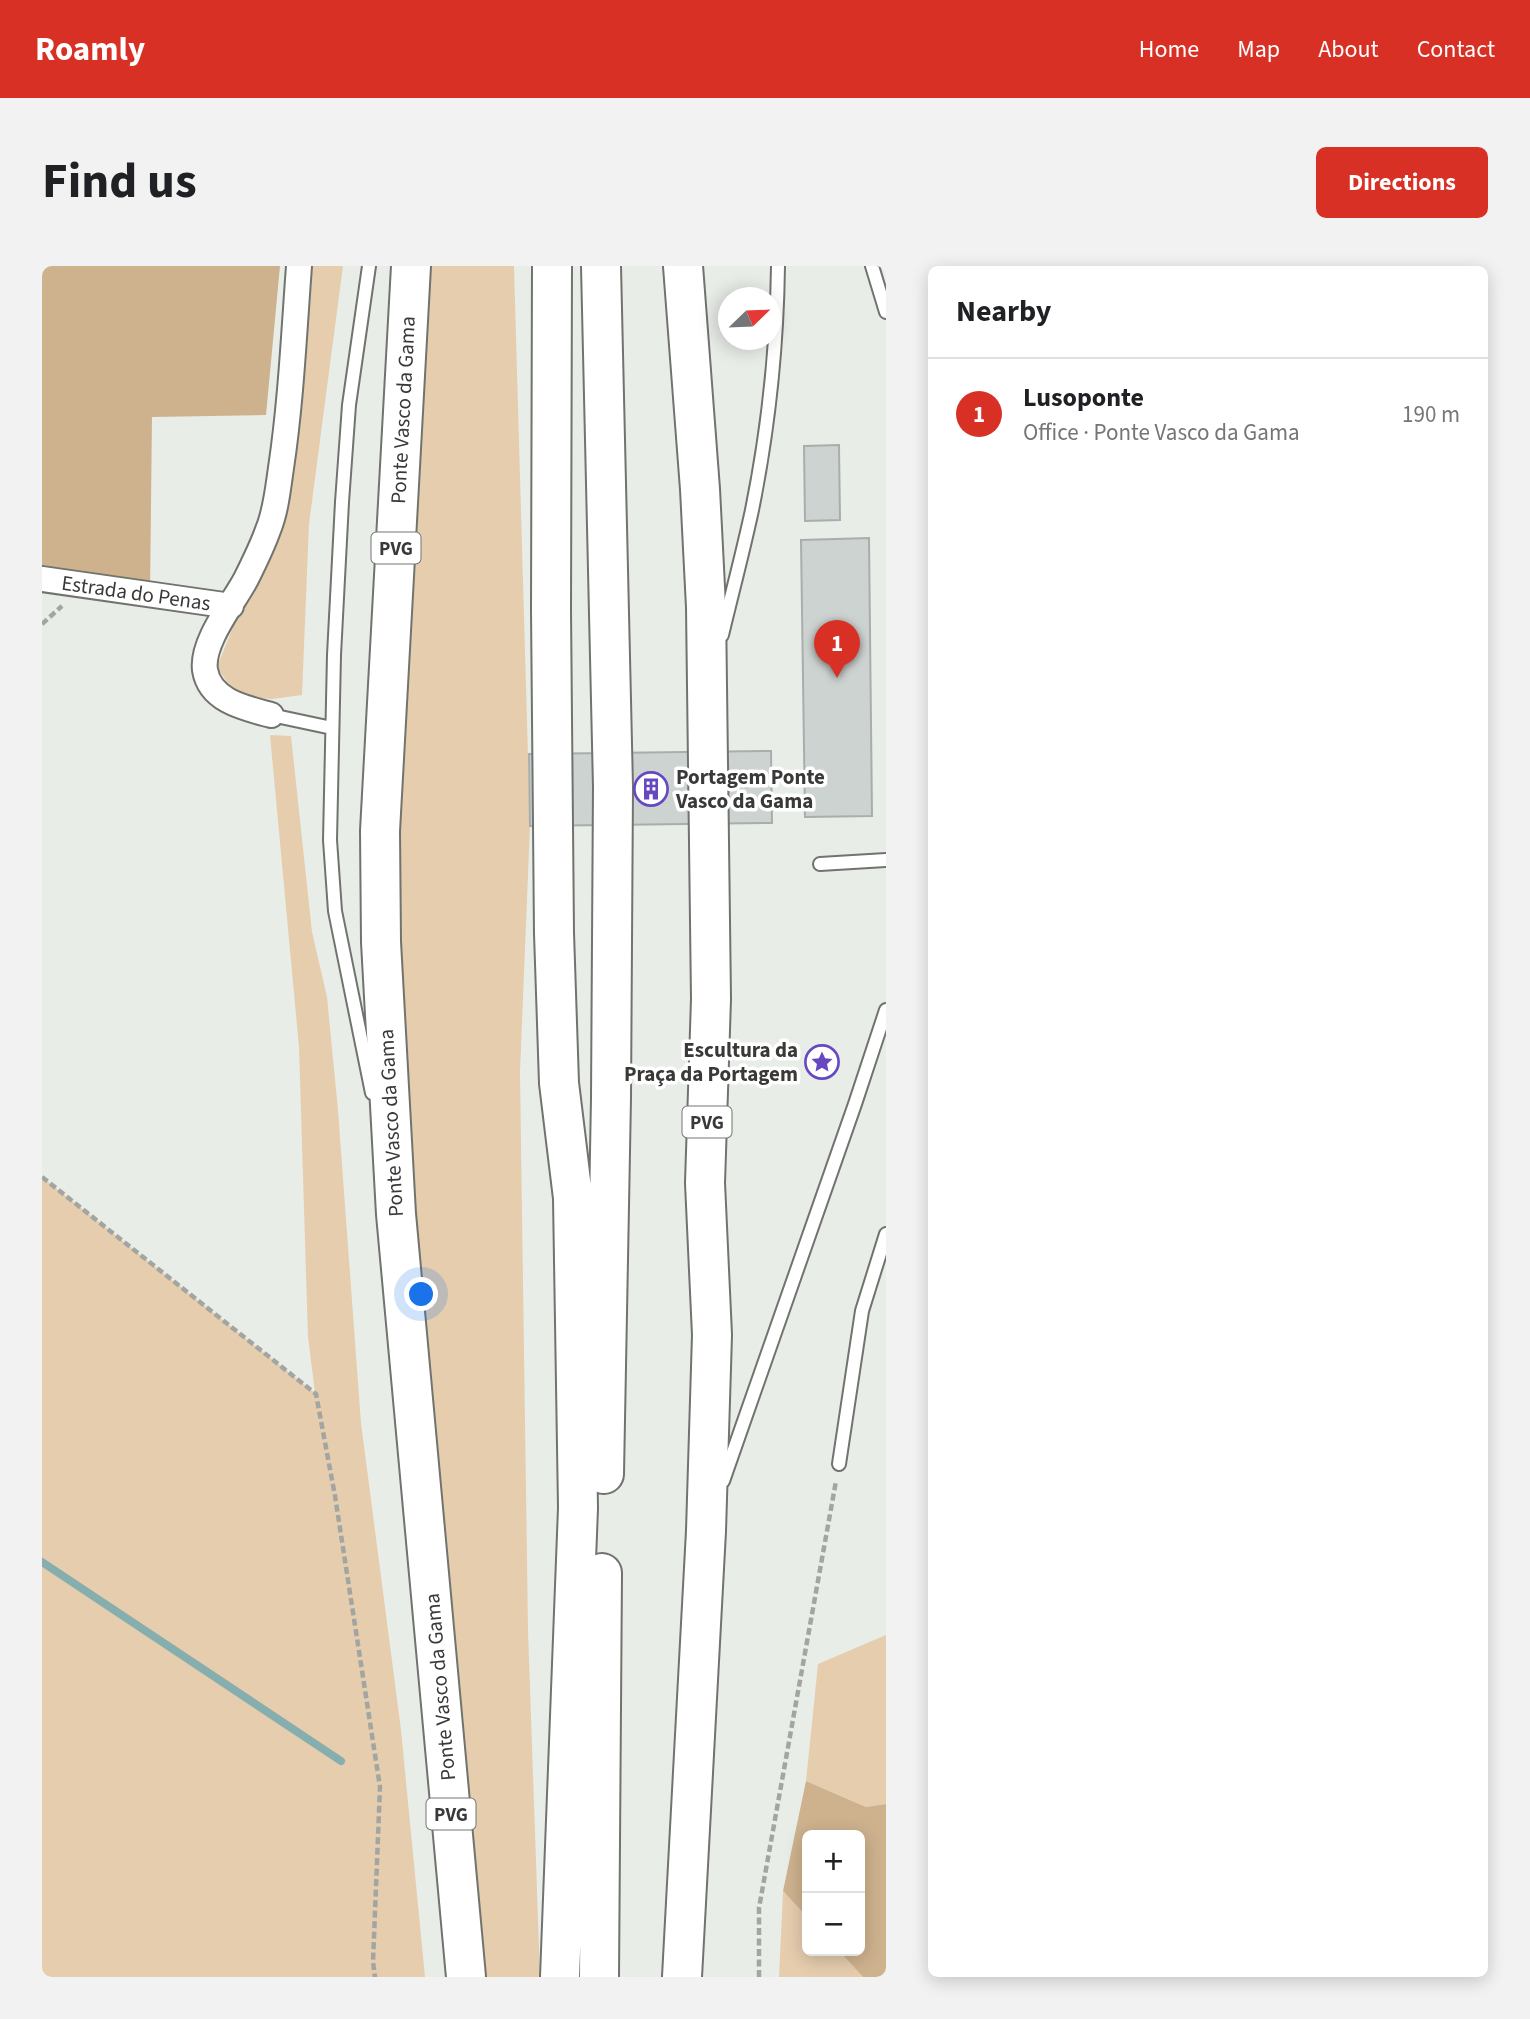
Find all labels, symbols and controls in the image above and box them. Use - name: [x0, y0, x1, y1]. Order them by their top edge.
- text: Roamly: [35, 26, 145, 73]
- text: Home: [1139, 32, 1199, 67]
- text: Map: [1237, 32, 1280, 67]
- text: About: [1318, 32, 1379, 67]
- text: Contact: [1417, 32, 1495, 67]
- text: Find us: [42, 147, 197, 217]
- button: Directions: [1316, 147, 1488, 218]
- north arrow: [718, 287, 781, 350]
- text: Nearby: [956, 290, 1051, 333]
- street label: Ponte Vasco da Gama: [383, 315, 423, 505]
- text: Lusoponte: [1023, 379, 1144, 416]
- text: 1: [973, 398, 985, 431]
- text: 190 m: [1402, 398, 1460, 431]
- text: Office · Ponte Vasco da Gama: [1023, 416, 1300, 449]
- road number: PVG: [372, 532, 420, 564]
- street label: Estrada do Penas: [60, 568, 213, 618]
- pin: 1: [814, 620, 860, 678]
- place label: Portagem Ponte Vasco da Gama: [675, 762, 825, 816]
- building icon: Portagem Ponte Vasco da Gama: [632, 770, 670, 808]
- street label: Ponte Vasco da Gama: [371, 1028, 411, 1218]
- place label: Escultura da Praça da Portagem: [624, 1035, 798, 1089]
- place icon: Escultura da Praça da Portagem: [803, 1043, 841, 1081]
- road number: PVG: [682, 1107, 732, 1138]
- your location: [404, 1277, 438, 1311]
- street label: Ponte Vasco da Gama: [417, 1592, 463, 1782]
- road number: PVG: [426, 1798, 476, 1830]
- map controls: [802, 1830, 865, 1956]
- button: +: [802, 1830, 865, 1893]
- button: −: [802, 1893, 865, 1956]

